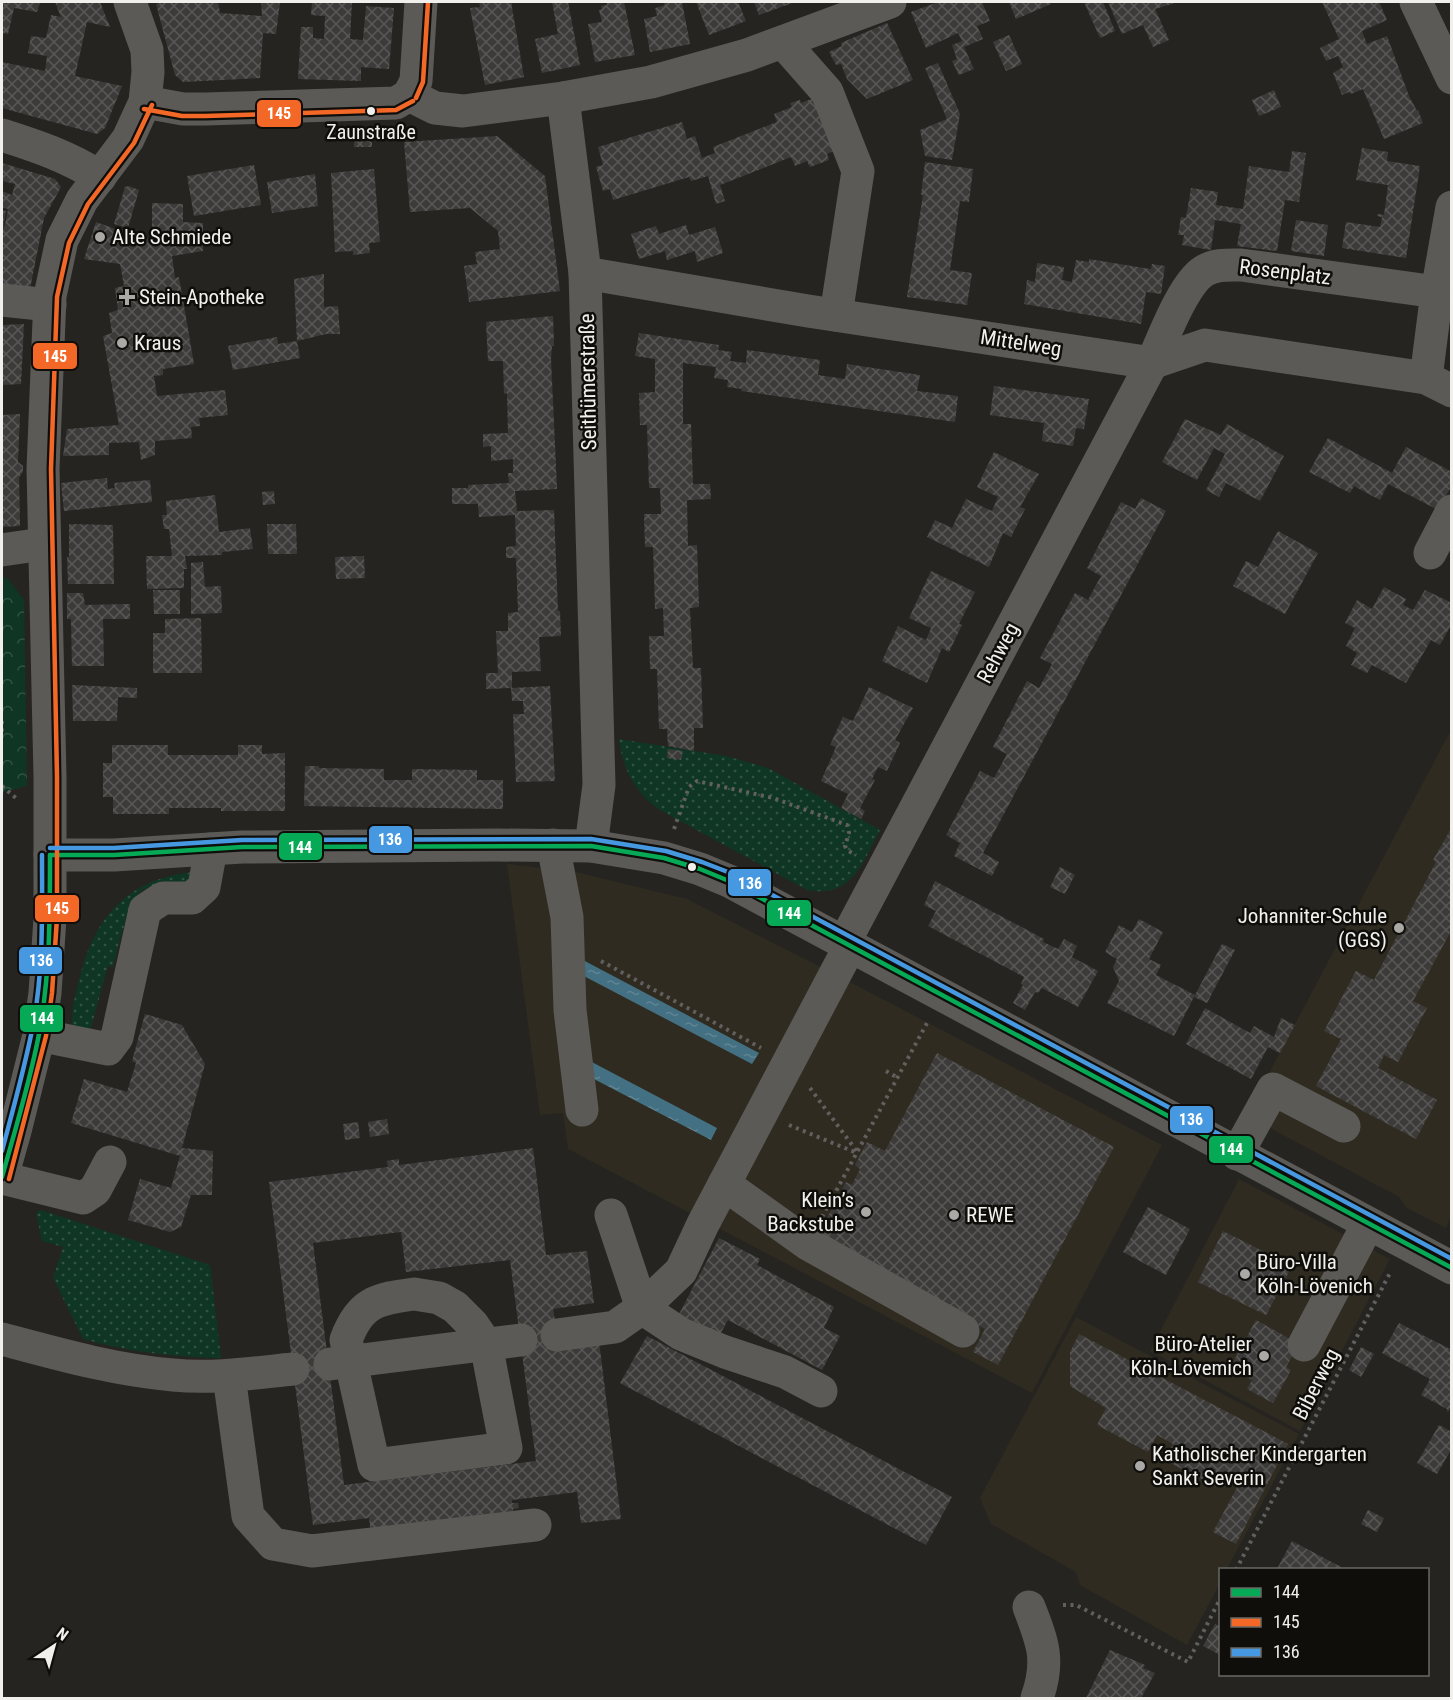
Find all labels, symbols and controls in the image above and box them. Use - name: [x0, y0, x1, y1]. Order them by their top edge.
- line badge: 145: [256, 99, 302, 128]
- text: 145: [267, 104, 291, 123]
- marker: Zaunstraße: [365, 105, 377, 117]
- place label: Zaunstraße: [326, 120, 416, 144]
- place label: Alte Schmiede: [112, 225, 231, 249]
- marker: Alte Schmiede: [93, 230, 107, 244]
- street label: Rosenplatz: [1238, 254, 1332, 290]
- place label: Stein-Apotheke: [139, 285, 265, 309]
- marker: Stein-Apotheke: [120, 290, 134, 304]
- street label: Seithümerstraße: [575, 313, 601, 451]
- street label: Mittelweg: [979, 325, 1063, 361]
- place label: Kraus: [134, 331, 181, 355]
- marker: Kraus: [115, 336, 129, 350]
- line badge: 145: [32, 342, 78, 370]
- text: 145: [43, 347, 67, 366]
- street label: Rehweg: [972, 619, 1024, 687]
- line badge: 136: [368, 825, 413, 854]
- text: 136: [378, 830, 402, 849]
- line badge: 144: [278, 832, 323, 861]
- text: 144: [288, 838, 312, 857]
- unlabelled marker: [686, 861, 698, 873]
- line badge: 136: [727, 868, 772, 897]
- text: 136: [738, 874, 762, 893]
- line badge: 145: [34, 894, 80, 923]
- text: 145: [45, 899, 69, 918]
- line badge: 144: [766, 899, 812, 927]
- text: 144: [777, 904, 801, 923]
- place label: Johanniter-Schule (GGS): [1238, 904, 1387, 952]
- marker: Johanniter-Schule (GGS): [1392, 921, 1406, 935]
- line badge: 136: [18, 946, 63, 975]
- text: 136: [29, 951, 53, 970]
- line badge: 144: [19, 1004, 64, 1033]
- text: 144: [30, 1009, 54, 1028]
- line badge: 136: [1169, 1105, 1214, 1134]
- text: 136: [1179, 1110, 1203, 1129]
- line badge: 144: [1208, 1135, 1254, 1164]
- text: 144: [1219, 1140, 1243, 1159]
- place label: Klein’s Backstube: [767, 1188, 854, 1236]
- place label: REWE: [966, 1203, 1014, 1227]
- marker: Klein’s Backstube: [859, 1205, 873, 1219]
- marker: REWE: [947, 1208, 961, 1222]
- place label: Büro-Villa Köln-Lövenich: [1257, 1250, 1373, 1298]
- marker: Büro-Villa Köln-Lövenich: [1238, 1267, 1252, 1281]
- place label: Büro-Atelier Köln-Lövemich: [1131, 1332, 1252, 1380]
- street label: Biberweg: [1288, 1344, 1344, 1424]
- marker: Büro-Atelier Köln-Lövemich: [1257, 1349, 1271, 1363]
- place label: Katholischer Kindergarten Sankt Severin: [1152, 1442, 1367, 1490]
- marker: Katholischer Kindergarten Sankt Severin: [1133, 1459, 1147, 1473]
- legend: [1219, 1568, 1429, 1676]
- text: 144: [1273, 1581, 1300, 1602]
- text: 145: [1273, 1611, 1300, 1632]
- north arrow: [24, 1616, 84, 1676]
- text: N: [53, 1624, 72, 1645]
- text: 136: [1273, 1641, 1300, 1662]

